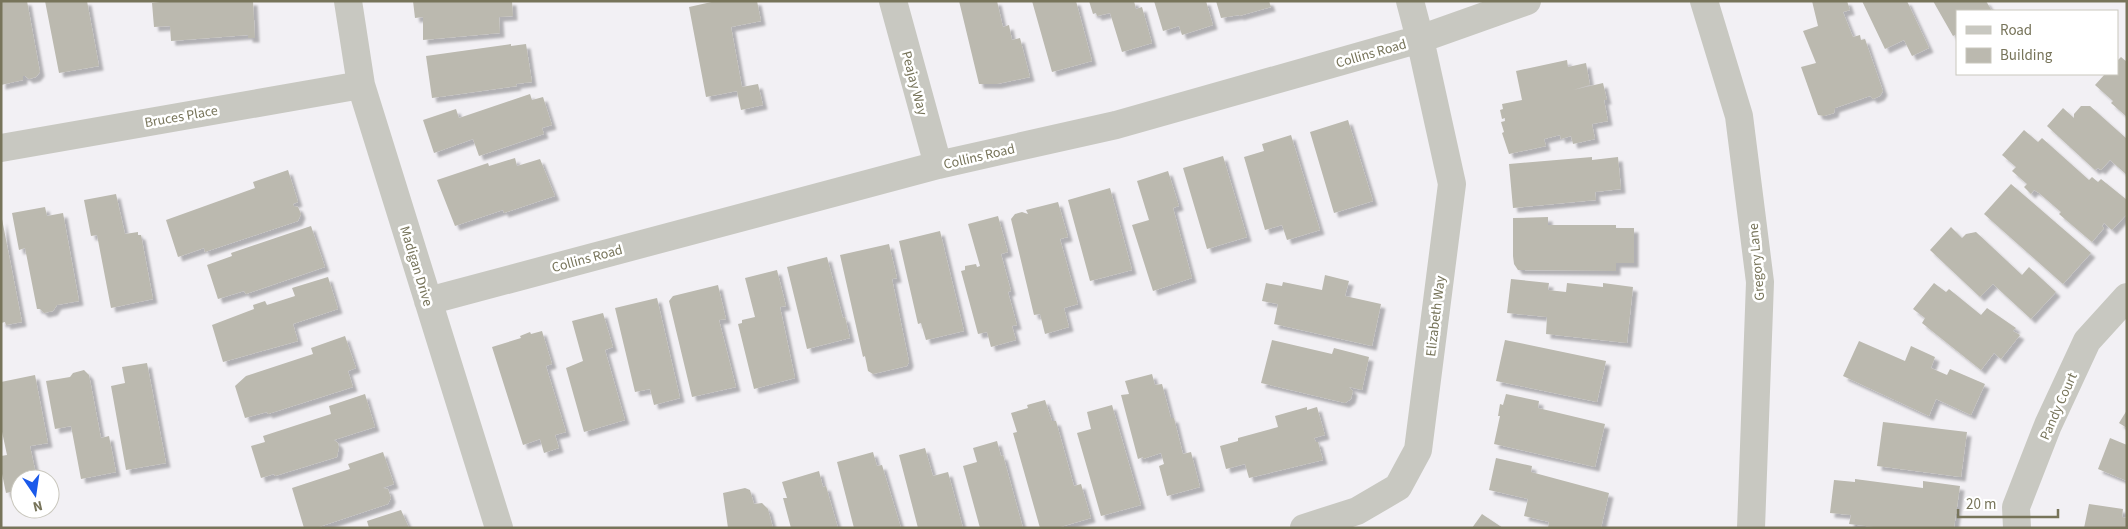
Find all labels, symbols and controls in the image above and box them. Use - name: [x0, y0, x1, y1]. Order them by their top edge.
- legend: [1956, 10, 2118, 75]
- text: Road: [2000, 20, 2032, 41]
- street label: Collins Road: [1334, 34, 1409, 74]
- text: Building: [2000, 45, 2053, 66]
- street label: Peajay Way: [896, 49, 932, 118]
- street label: Bruces Place: [143, 101, 219, 133]
- street label: Collins Road: [942, 139, 1017, 175]
- street label: Gregory Lane: [1744, 222, 1770, 301]
- street label: Madigan Drive: [394, 224, 438, 309]
- street label: Collins Road: [550, 240, 625, 278]
- street label: Elizabeth Way: [1421, 274, 1451, 358]
- street label: Pandy Court: [2035, 369, 2083, 443]
- north arrow: [10, 469, 60, 519]
- scale bar: [1958, 486, 2058, 518]
- text: 20 m: [1966, 494, 1996, 515]
- text: N: [31, 495, 44, 516]

